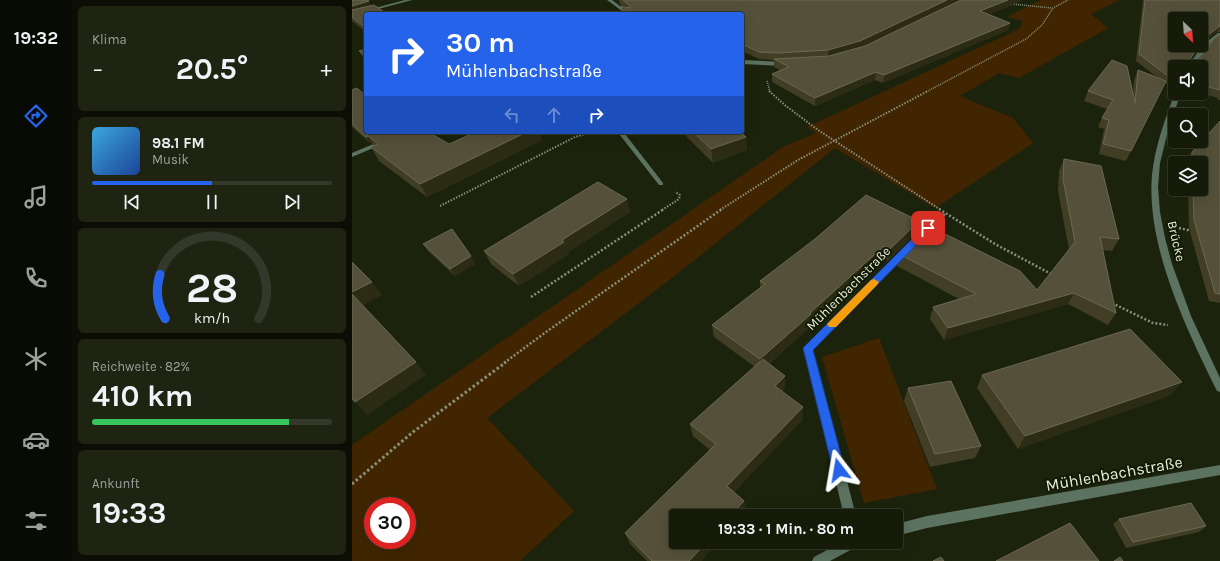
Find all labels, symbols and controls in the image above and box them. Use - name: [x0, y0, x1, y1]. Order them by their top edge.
- north arrow: [1168, 12, 1208, 52]
- map controls: [1168, 12, 1208, 196]
- text: 30 m: [446, 26, 515, 59]
- text: 19:32: [14, 27, 58, 49]
- icon: right: [380, 28, 432, 80]
- text: Klima: [92, 32, 127, 47]
- text: 20.5°: [176, 51, 248, 87]
- text: −: [92, 56, 104, 82]
- text: +: [320, 56, 332, 82]
- text: Mühlenbachstraße: [446, 60, 602, 82]
- button: sound: [1168, 60, 1208, 100]
- icon: directions: [22, 102, 50, 130]
- icon: left: [501, 104, 523, 126]
- icon: ahead: [543, 104, 565, 126]
- icon: right: [585, 104, 607, 126]
- button: search: [1168, 108, 1208, 148]
- text: 98.1 FM: [152, 134, 205, 152]
- text: Musik: [152, 152, 189, 167]
- button: layers: [1168, 156, 1208, 196]
- icon: music: [22, 183, 50, 211]
- icon: previous: [121, 191, 143, 213]
- icon: pause: [201, 191, 223, 213]
- icon: next: [281, 191, 303, 213]
- pin: [911, 211, 945, 245]
- icon: arrive: [917, 217, 939, 239]
- street label: Brücke: [1165, 219, 1189, 263]
- street label: Mühlenbachstraße: [803, 243, 894, 333]
- text: 28: [186, 263, 238, 311]
- icon: phone: [22, 264, 50, 292]
- text: km/h: [194, 309, 230, 326]
- icon: climate: [22, 345, 50, 373]
- text: Reichweite · 82%: [92, 359, 190, 374]
- text: 410 km: [92, 378, 193, 414]
- icon: car: [22, 426, 50, 454]
- position arrow: [818, 449, 860, 491]
- street label: Mühlenbachstraße: [1044, 452, 1184, 495]
- text: Ankunft: [92, 476, 140, 491]
- text: 19:33: [92, 495, 166, 531]
- speed limit sign: 30: [364, 497, 416, 549]
- icon: filters: [22, 507, 50, 535]
- text: 19:33 · 1 Min. · 80 m: [718, 520, 854, 538]

